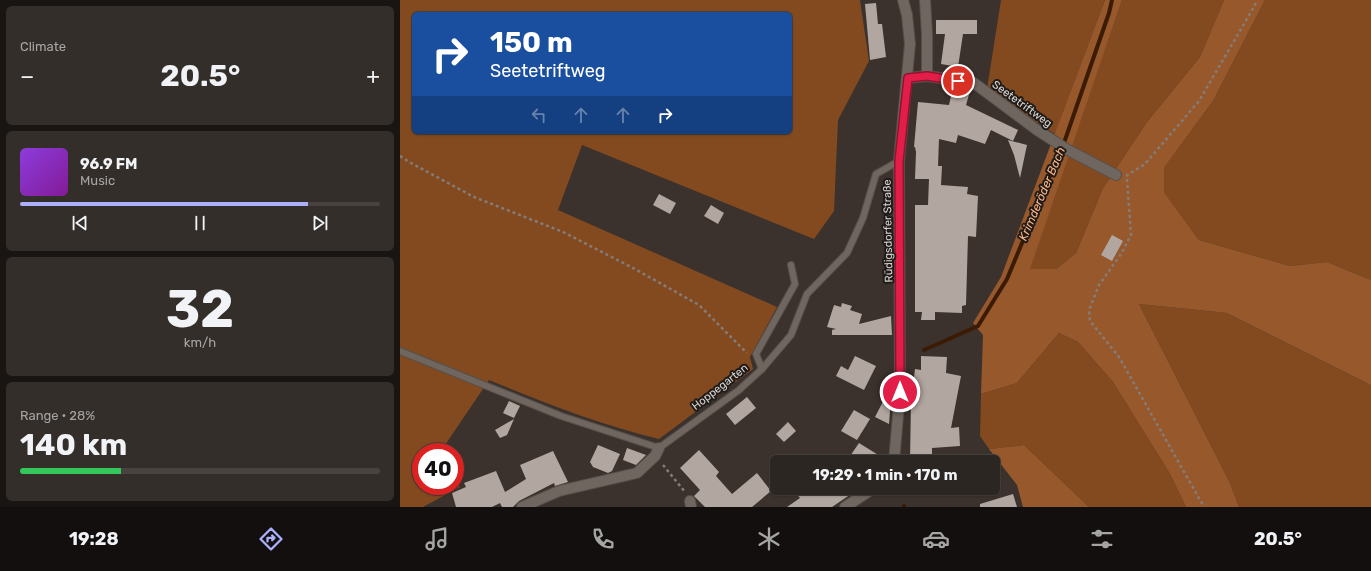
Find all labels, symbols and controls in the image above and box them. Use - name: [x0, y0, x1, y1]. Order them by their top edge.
- text: 150 m: [490, 26, 573, 59]
- icon: right: [424, 28, 476, 80]
- text: Climate: [20, 39, 66, 54]
- text: 20.5°: [160, 58, 240, 94]
- text: Seetetriftweg: [490, 60, 606, 82]
- text: −: [20, 63, 34, 90]
- text: +: [366, 63, 380, 90]
- pin: [941, 64, 975, 98]
- icon: arrive: [947, 70, 969, 92]
- street label: Seetetriftweg: [990, 78, 1054, 130]
- icon: left: [528, 104, 550, 126]
- icon: ahead: [570, 104, 592, 126]
- icon: ahead: [612, 104, 634, 126]
- icon: right: [654, 104, 676, 126]
- water label: Krimderöder Bach: [1016, 145, 1068, 243]
- text: 96.9 FM: [80, 155, 137, 173]
- text: Music: [80, 173, 115, 188]
- street label: Rüdigsdorfer Straße: [881, 179, 895, 283]
- icon: previous: [69, 212, 91, 234]
- icon: pause: [189, 212, 211, 234]
- icon: next: [309, 212, 331, 234]
- text: 32: [166, 278, 234, 340]
- text: km/h: [184, 335, 216, 350]
- street label: Hoppegarten: [689, 361, 751, 413]
- position arrow: [879, 371, 921, 413]
- text: Range · 28%: [20, 408, 95, 423]
- text: 140 km: [20, 427, 127, 463]
- speed limit sign: 40: [412, 443, 464, 495]
- text: 19:29 · 1 min · 170 m: [812, 466, 958, 484]
- icon: directions: [257, 525, 285, 553]
- icon: music: [423, 525, 451, 553]
- icon: phone: [589, 525, 617, 553]
- icon: climate: [755, 525, 783, 553]
- icon: car: [922, 525, 950, 553]
- icon: filters: [1088, 525, 1116, 553]
- text: 19:28: [69, 528, 119, 550]
- text: 20.5°: [1254, 528, 1302, 550]

